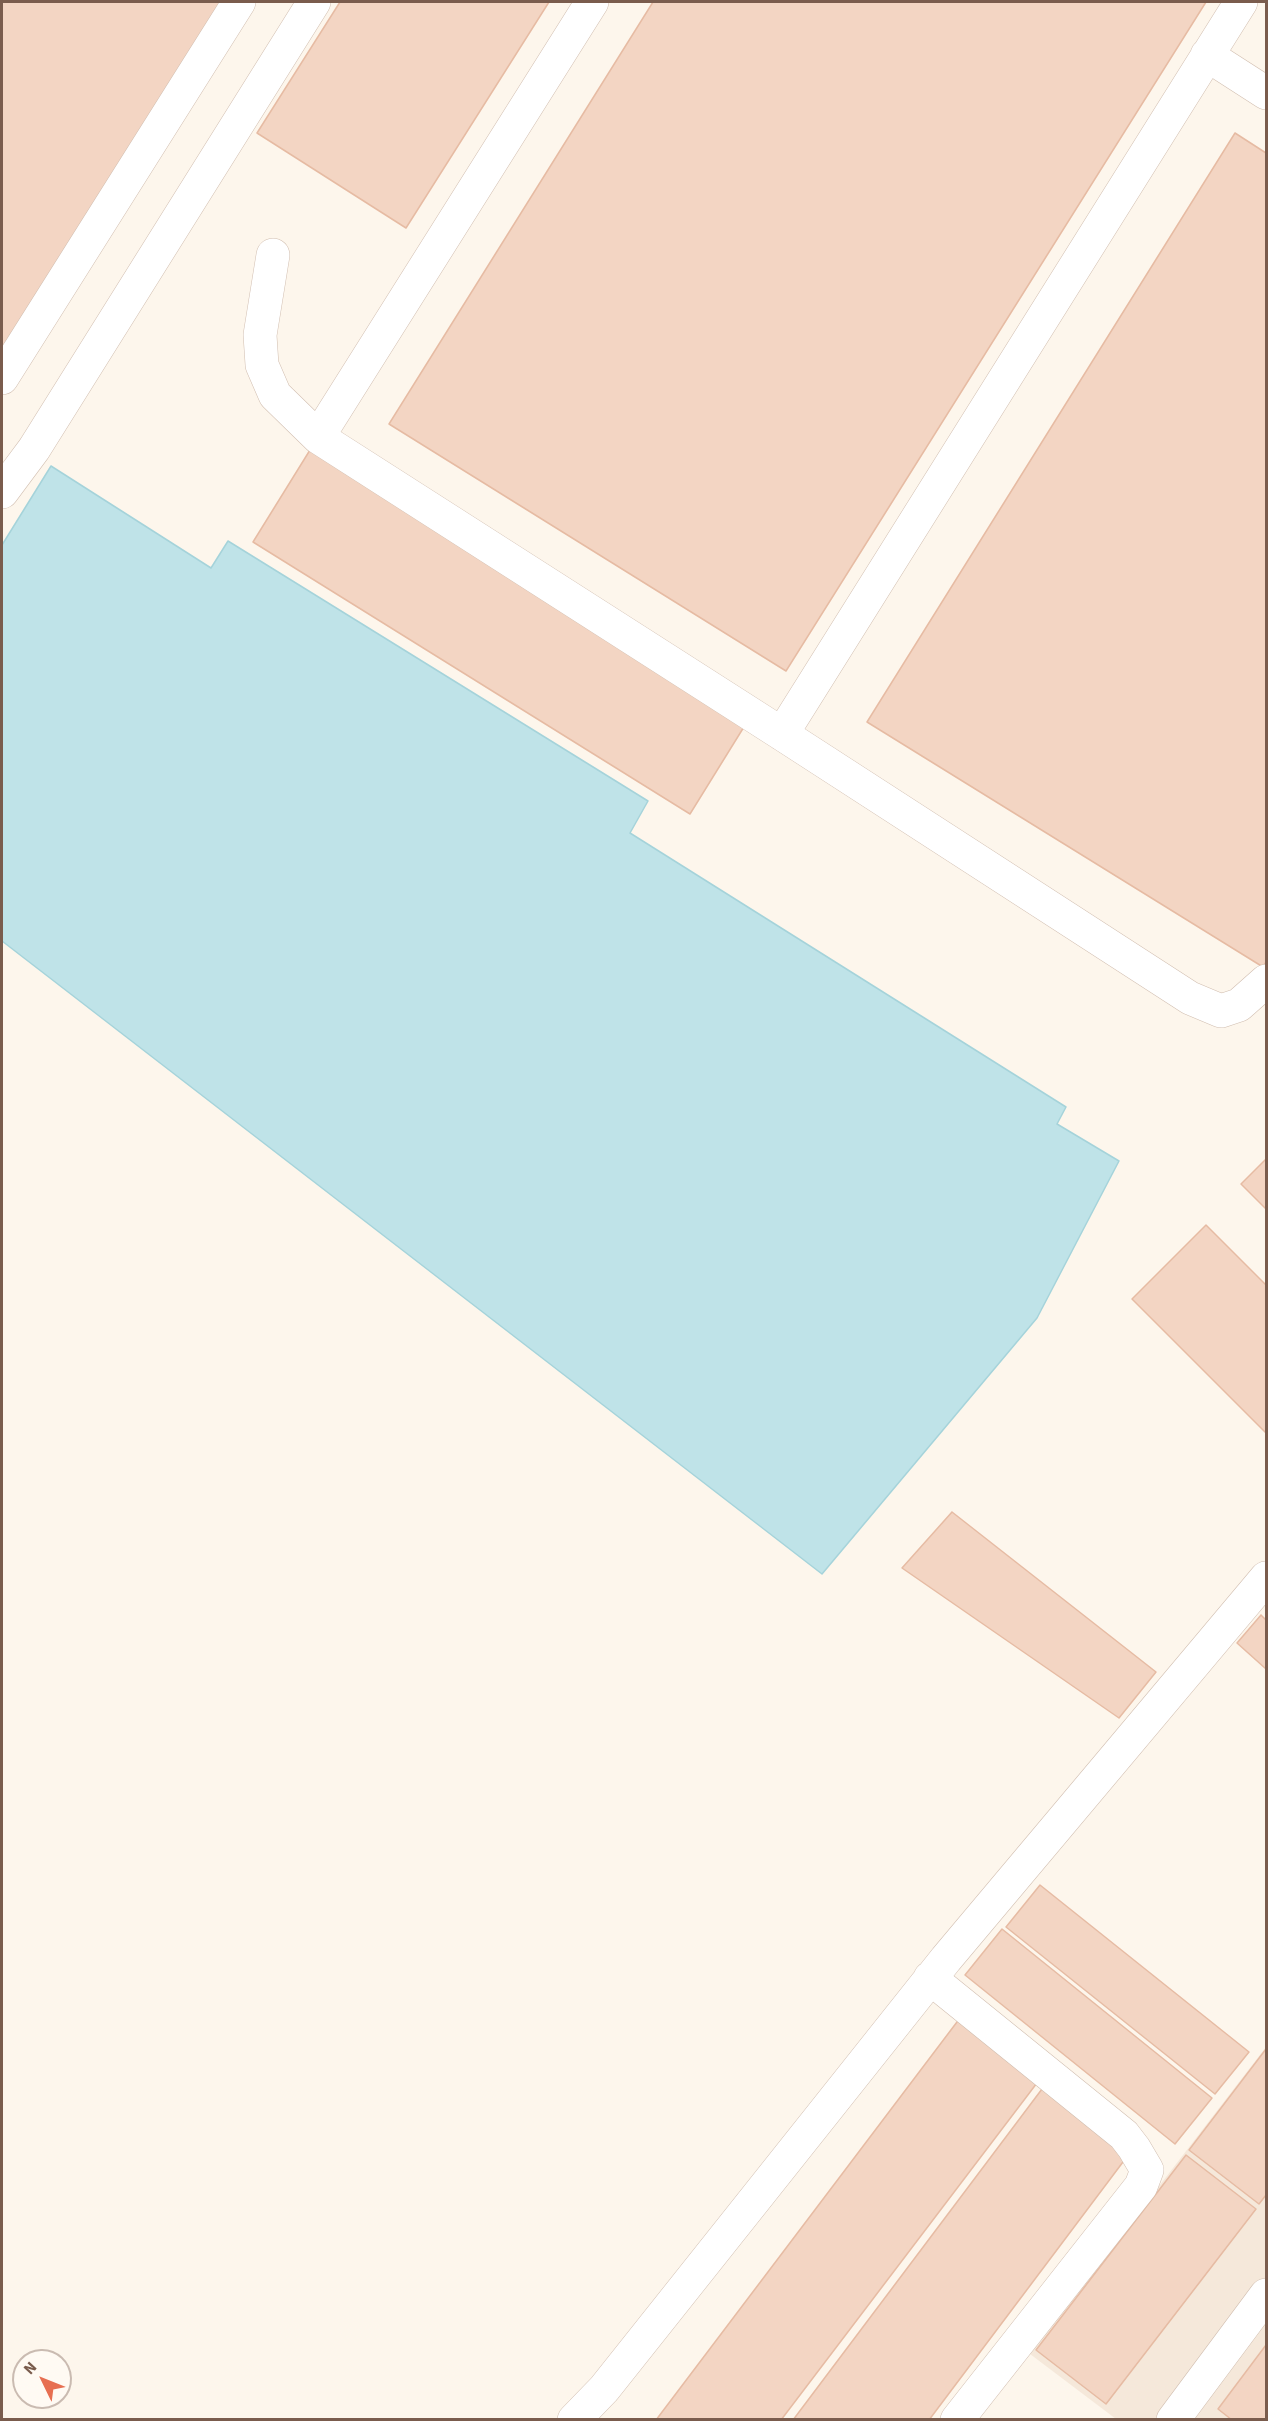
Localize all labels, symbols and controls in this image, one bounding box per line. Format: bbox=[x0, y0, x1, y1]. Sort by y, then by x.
north arrow bbox=[12, 2349, 72, 2409]
text: N bbox=[19, 2357, 42, 2379]

